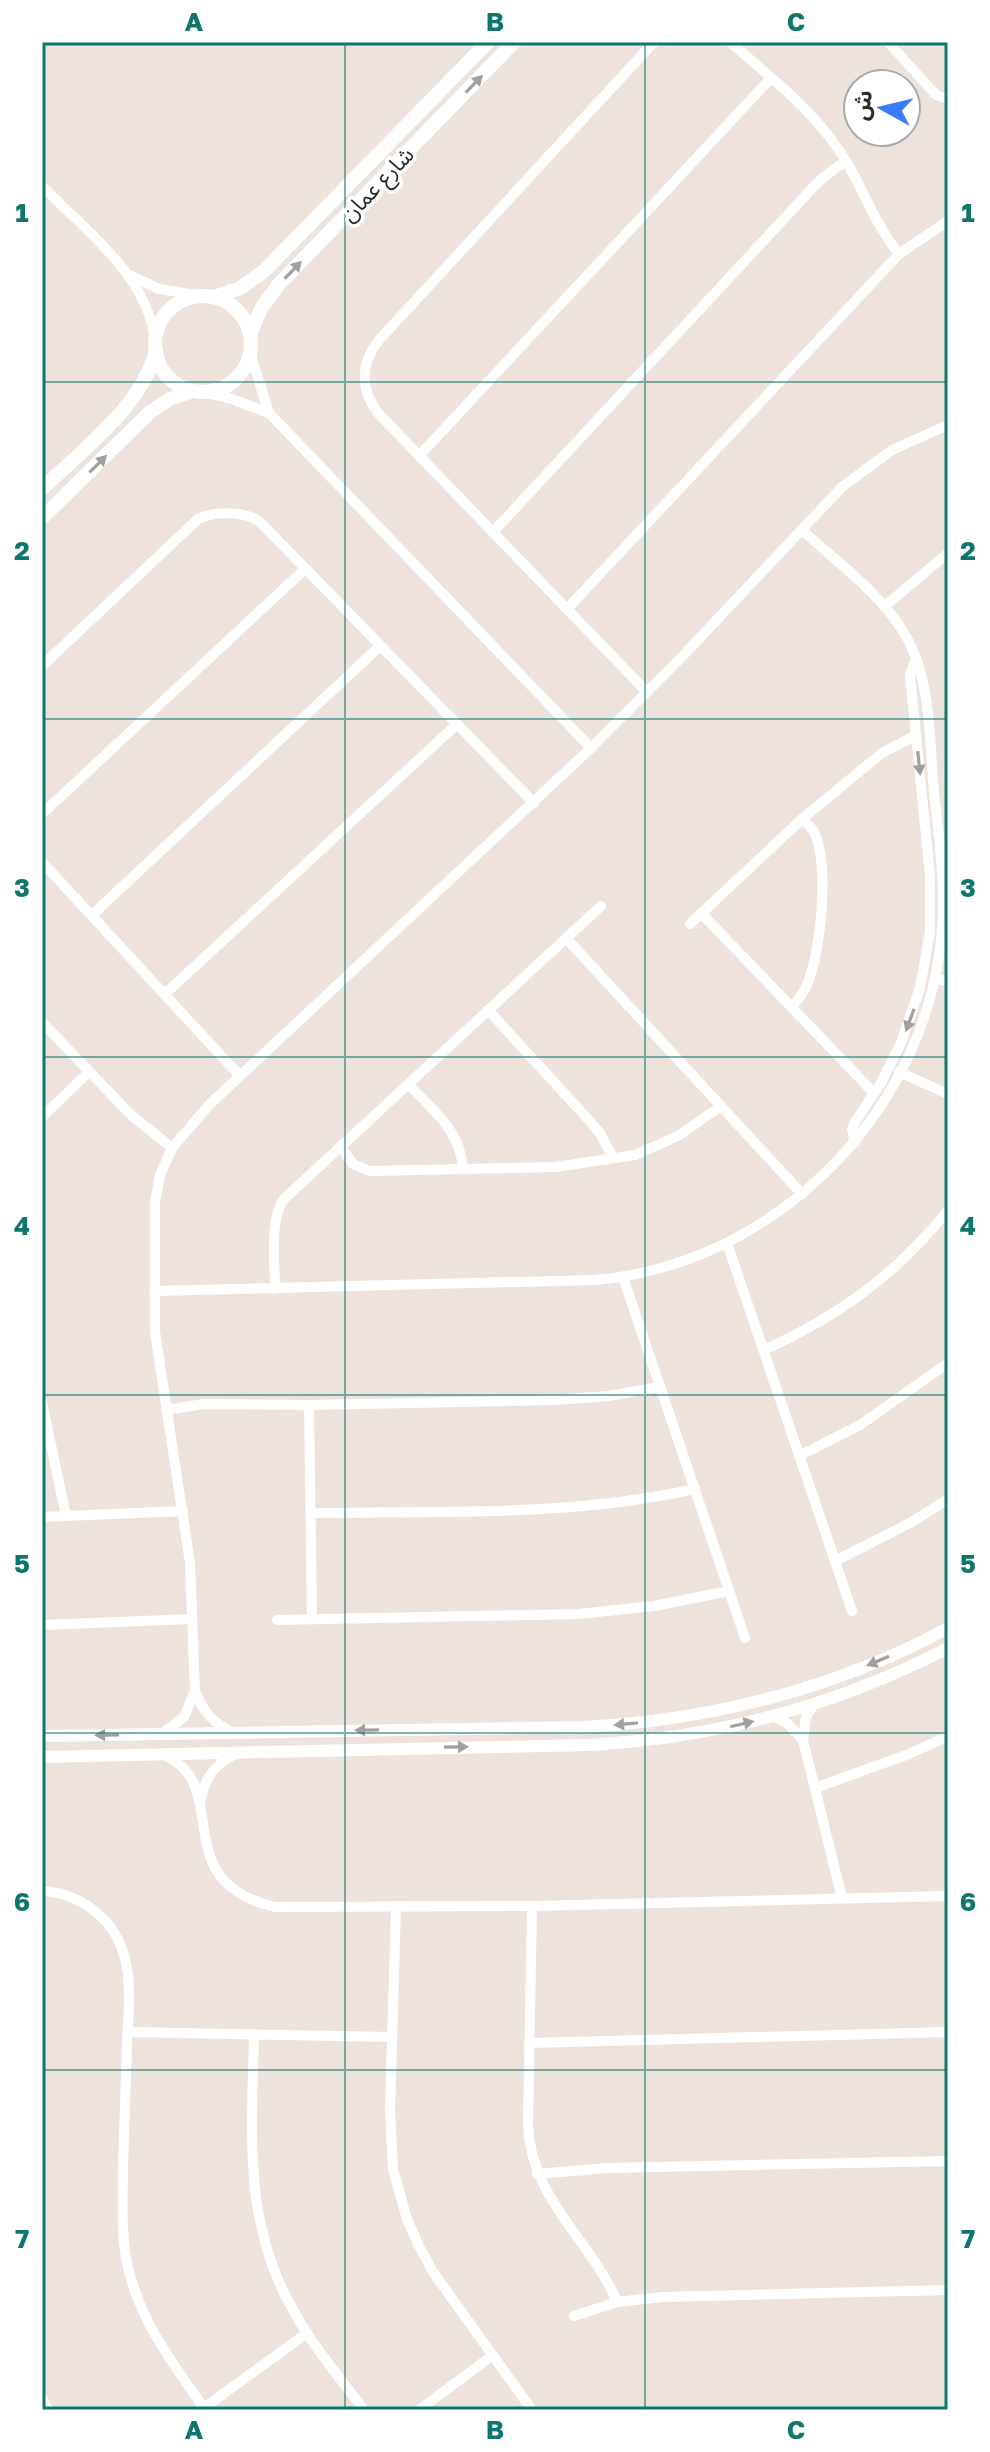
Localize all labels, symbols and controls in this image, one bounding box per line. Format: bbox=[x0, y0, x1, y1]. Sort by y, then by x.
text: A bbox=[185, 6, 204, 37]
text: B bbox=[486, 6, 504, 37]
text: C bbox=[787, 6, 805, 37]
north arrow bbox=[842, 68, 922, 148]
one-way arrow bbox=[465, 75, 483, 94]
text: ش bbox=[846, 88, 877, 122]
street label: شارع عمان bbox=[334, 141, 422, 229]
text: 1 bbox=[15, 197, 29, 228]
text: 1 bbox=[961, 197, 975, 228]
one-way arrow bbox=[283, 261, 302, 280]
one-way arrow bbox=[88, 455, 107, 474]
text: 2 bbox=[14, 535, 30, 566]
text: 2 bbox=[960, 535, 976, 566]
one-way arrow bbox=[913, 751, 926, 776]
text: 3 bbox=[14, 872, 30, 903]
text: 3 bbox=[960, 872, 976, 903]
one-way arrow bbox=[903, 1008, 916, 1032]
text: 4 bbox=[14, 1210, 30, 1241]
text: 4 bbox=[960, 1210, 976, 1241]
text: 5 bbox=[14, 1548, 30, 1579]
text: 5 bbox=[960, 1548, 976, 1579]
one-way arrow bbox=[866, 1655, 890, 1668]
one-way arrow bbox=[730, 1717, 755, 1730]
one-way arrow bbox=[614, 1718, 639, 1731]
one-way arrow bbox=[354, 1723, 379, 1736]
one-way arrow bbox=[94, 1729, 119, 1741]
one-way arrow bbox=[444, 1741, 469, 1753]
text: 6 bbox=[14, 1886, 30, 1917]
text: 6 bbox=[960, 1886, 976, 1917]
text: 7 bbox=[15, 2223, 29, 2254]
text: 7 bbox=[961, 2223, 975, 2254]
text: A bbox=[185, 2414, 204, 2445]
text: B bbox=[486, 2414, 504, 2445]
text: C bbox=[787, 2414, 805, 2445]

